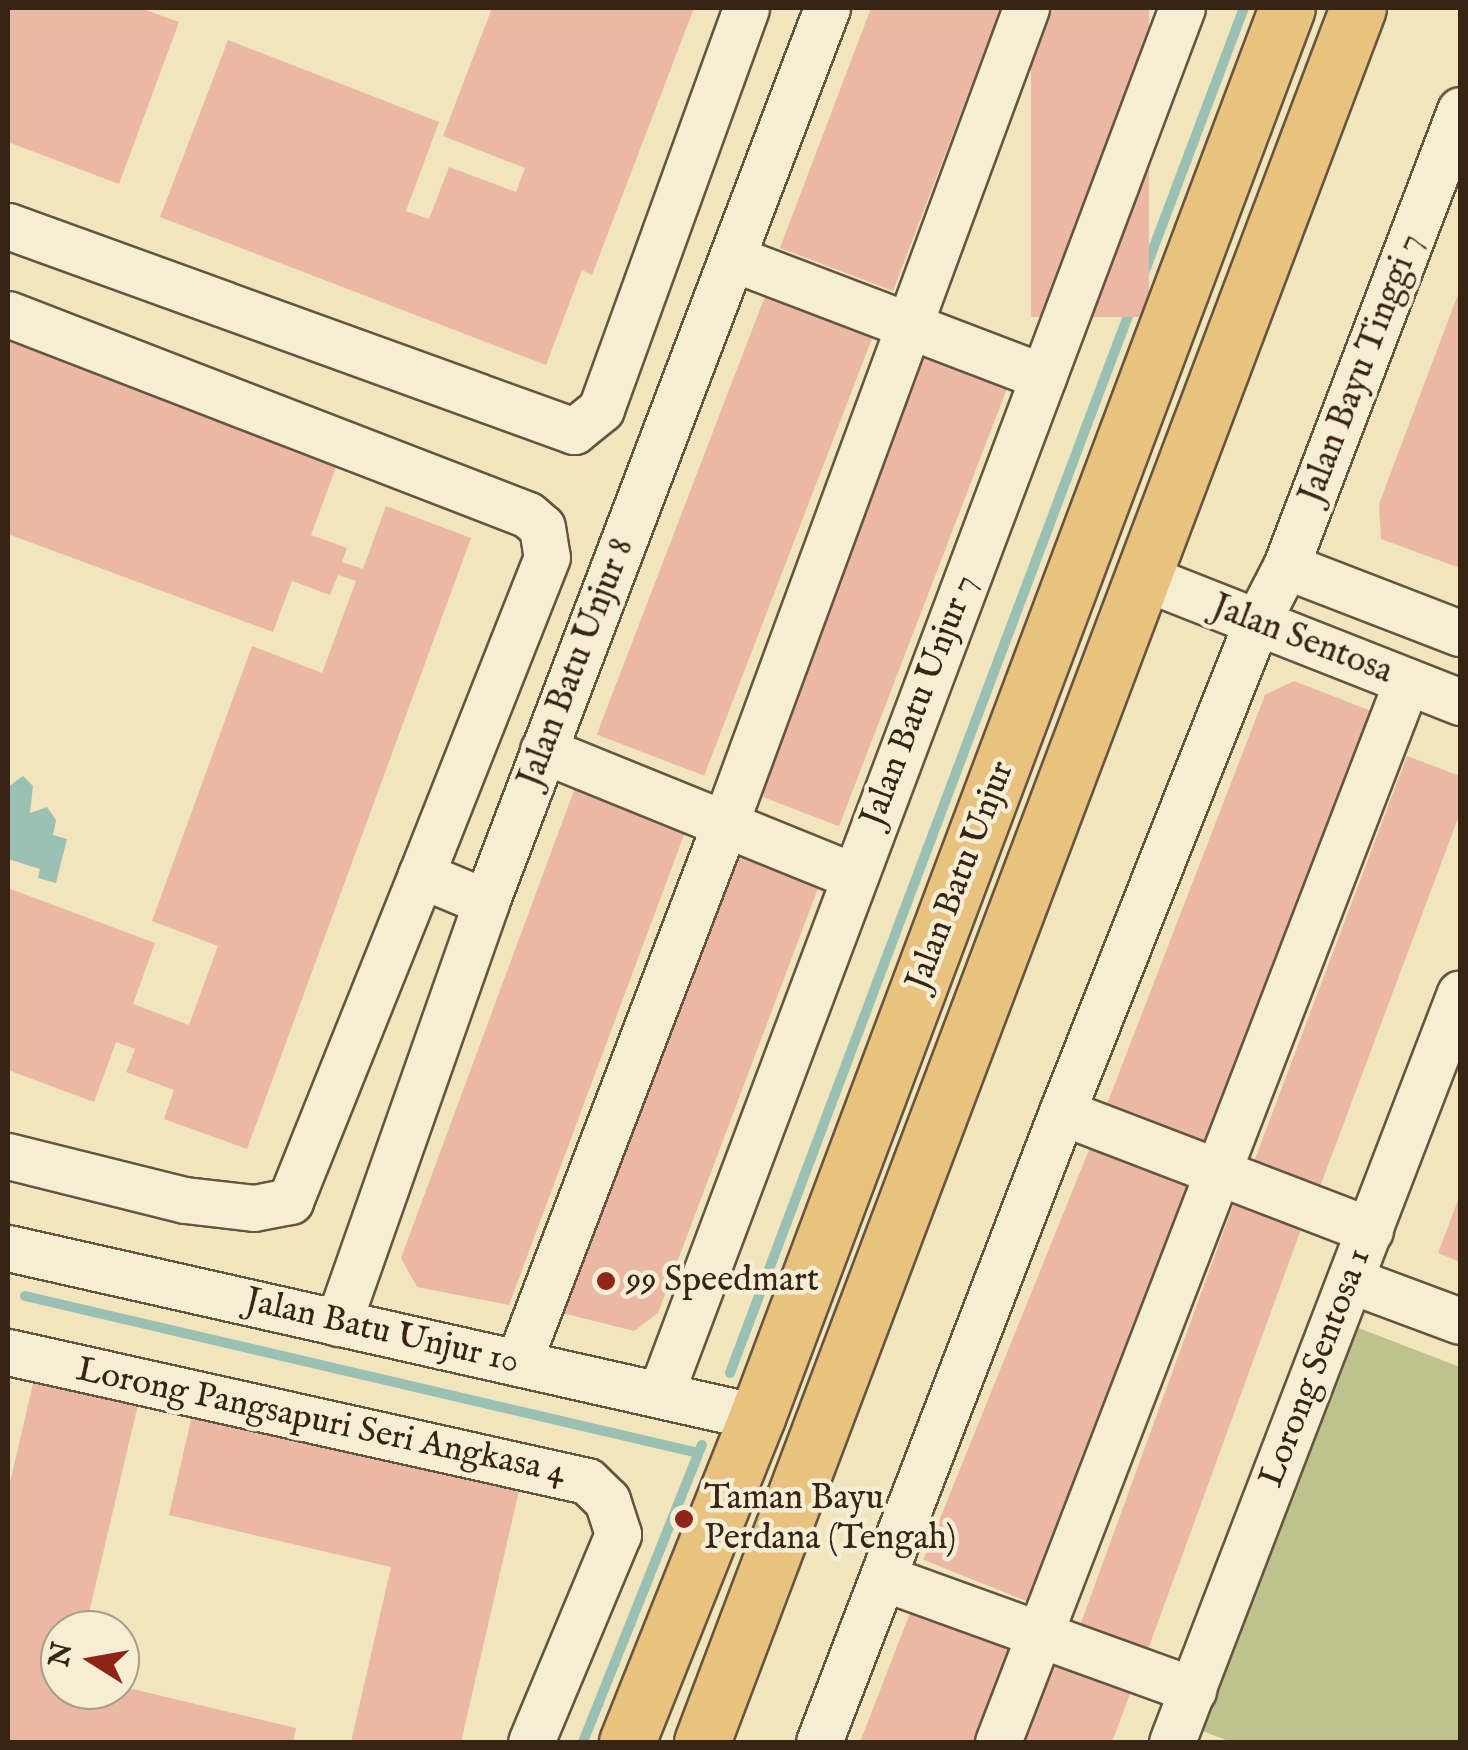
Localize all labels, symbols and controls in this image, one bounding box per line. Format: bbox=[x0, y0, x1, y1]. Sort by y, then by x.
street label: Jalan Bayu Tinggi 7 bbox=[1291, 228, 1433, 510]
street label: Jalan Batu Unjur 8 bbox=[510, 532, 644, 794]
street label: Jalan Batu Unjur 7 bbox=[853, 569, 987, 833]
street label: Jalan Sentosa bbox=[1206, 586, 1398, 694]
street label: Jalan Batu Unjur bbox=[898, 755, 1024, 997]
street label: Lorong Sentosa 1 bbox=[1251, 1243, 1381, 1493]
place label: 99 Speedmart bbox=[626, 1260, 819, 1302]
marker: 99 Speedmart bbox=[595, 1270, 617, 1292]
street label: Jalan Batu Unjur 10 bbox=[241, 1280, 523, 1384]
street label: Lorong Pangsapuri Seri Angkasa 4 bbox=[73, 1350, 569, 1494]
place label: Taman Bayu Perdana (Tengah) bbox=[704, 1478, 956, 1560]
marker: Taman Bayu Perdana (Tengah) bbox=[673, 1508, 695, 1530]
north arrow bbox=[40, 1610, 140, 1710]
text: N bbox=[43, 1639, 82, 1670]

